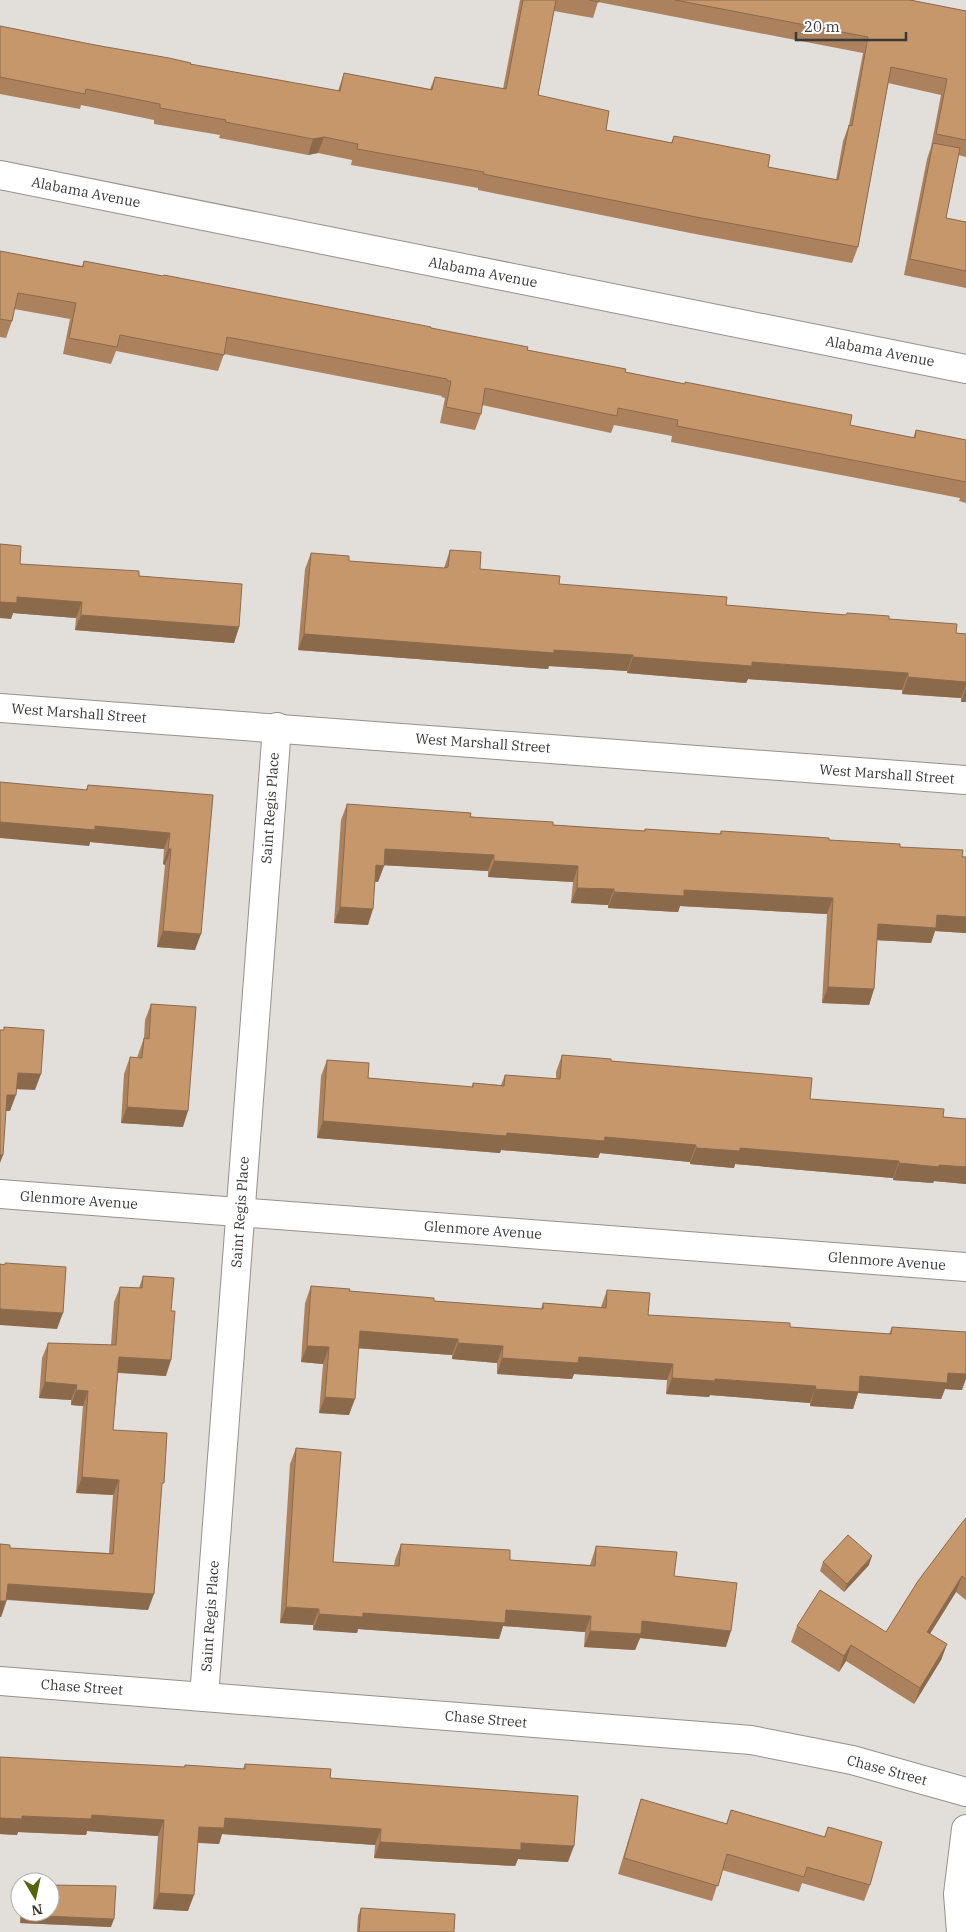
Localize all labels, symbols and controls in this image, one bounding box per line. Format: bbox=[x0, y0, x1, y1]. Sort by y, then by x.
scale bar bbox=[796, 10, 906, 42]
text: 20 m bbox=[804, 17, 840, 36]
street label: Alabama Avenue bbox=[30, 173, 142, 211]
street label: Alabama Avenue bbox=[427, 253, 539, 291]
street label: Alabama Avenue bbox=[824, 332, 936, 370]
street label: West Marshall Street bbox=[11, 699, 147, 727]
street label: West Marshall Street bbox=[415, 729, 551, 757]
street label: Saint Regis Place bbox=[257, 752, 283, 864]
street label: West Marshall Street bbox=[819, 760, 955, 788]
street label: Saint Regis Place bbox=[227, 1156, 253, 1268]
street label: Glenmore Avenue bbox=[19, 1187, 139, 1213]
street label: Glenmore Avenue bbox=[423, 1217, 543, 1243]
street label: Glenmore Avenue bbox=[827, 1248, 947, 1274]
street label: Saint Regis Place bbox=[197, 1560, 223, 1672]
street label: Chase Street bbox=[40, 1675, 124, 1699]
street label: Chase Street bbox=[444, 1706, 528, 1732]
street label: Chase Street bbox=[845, 1751, 929, 1789]
north arrow bbox=[10, 1872, 60, 1922]
text: N bbox=[30, 1900, 44, 1920]

